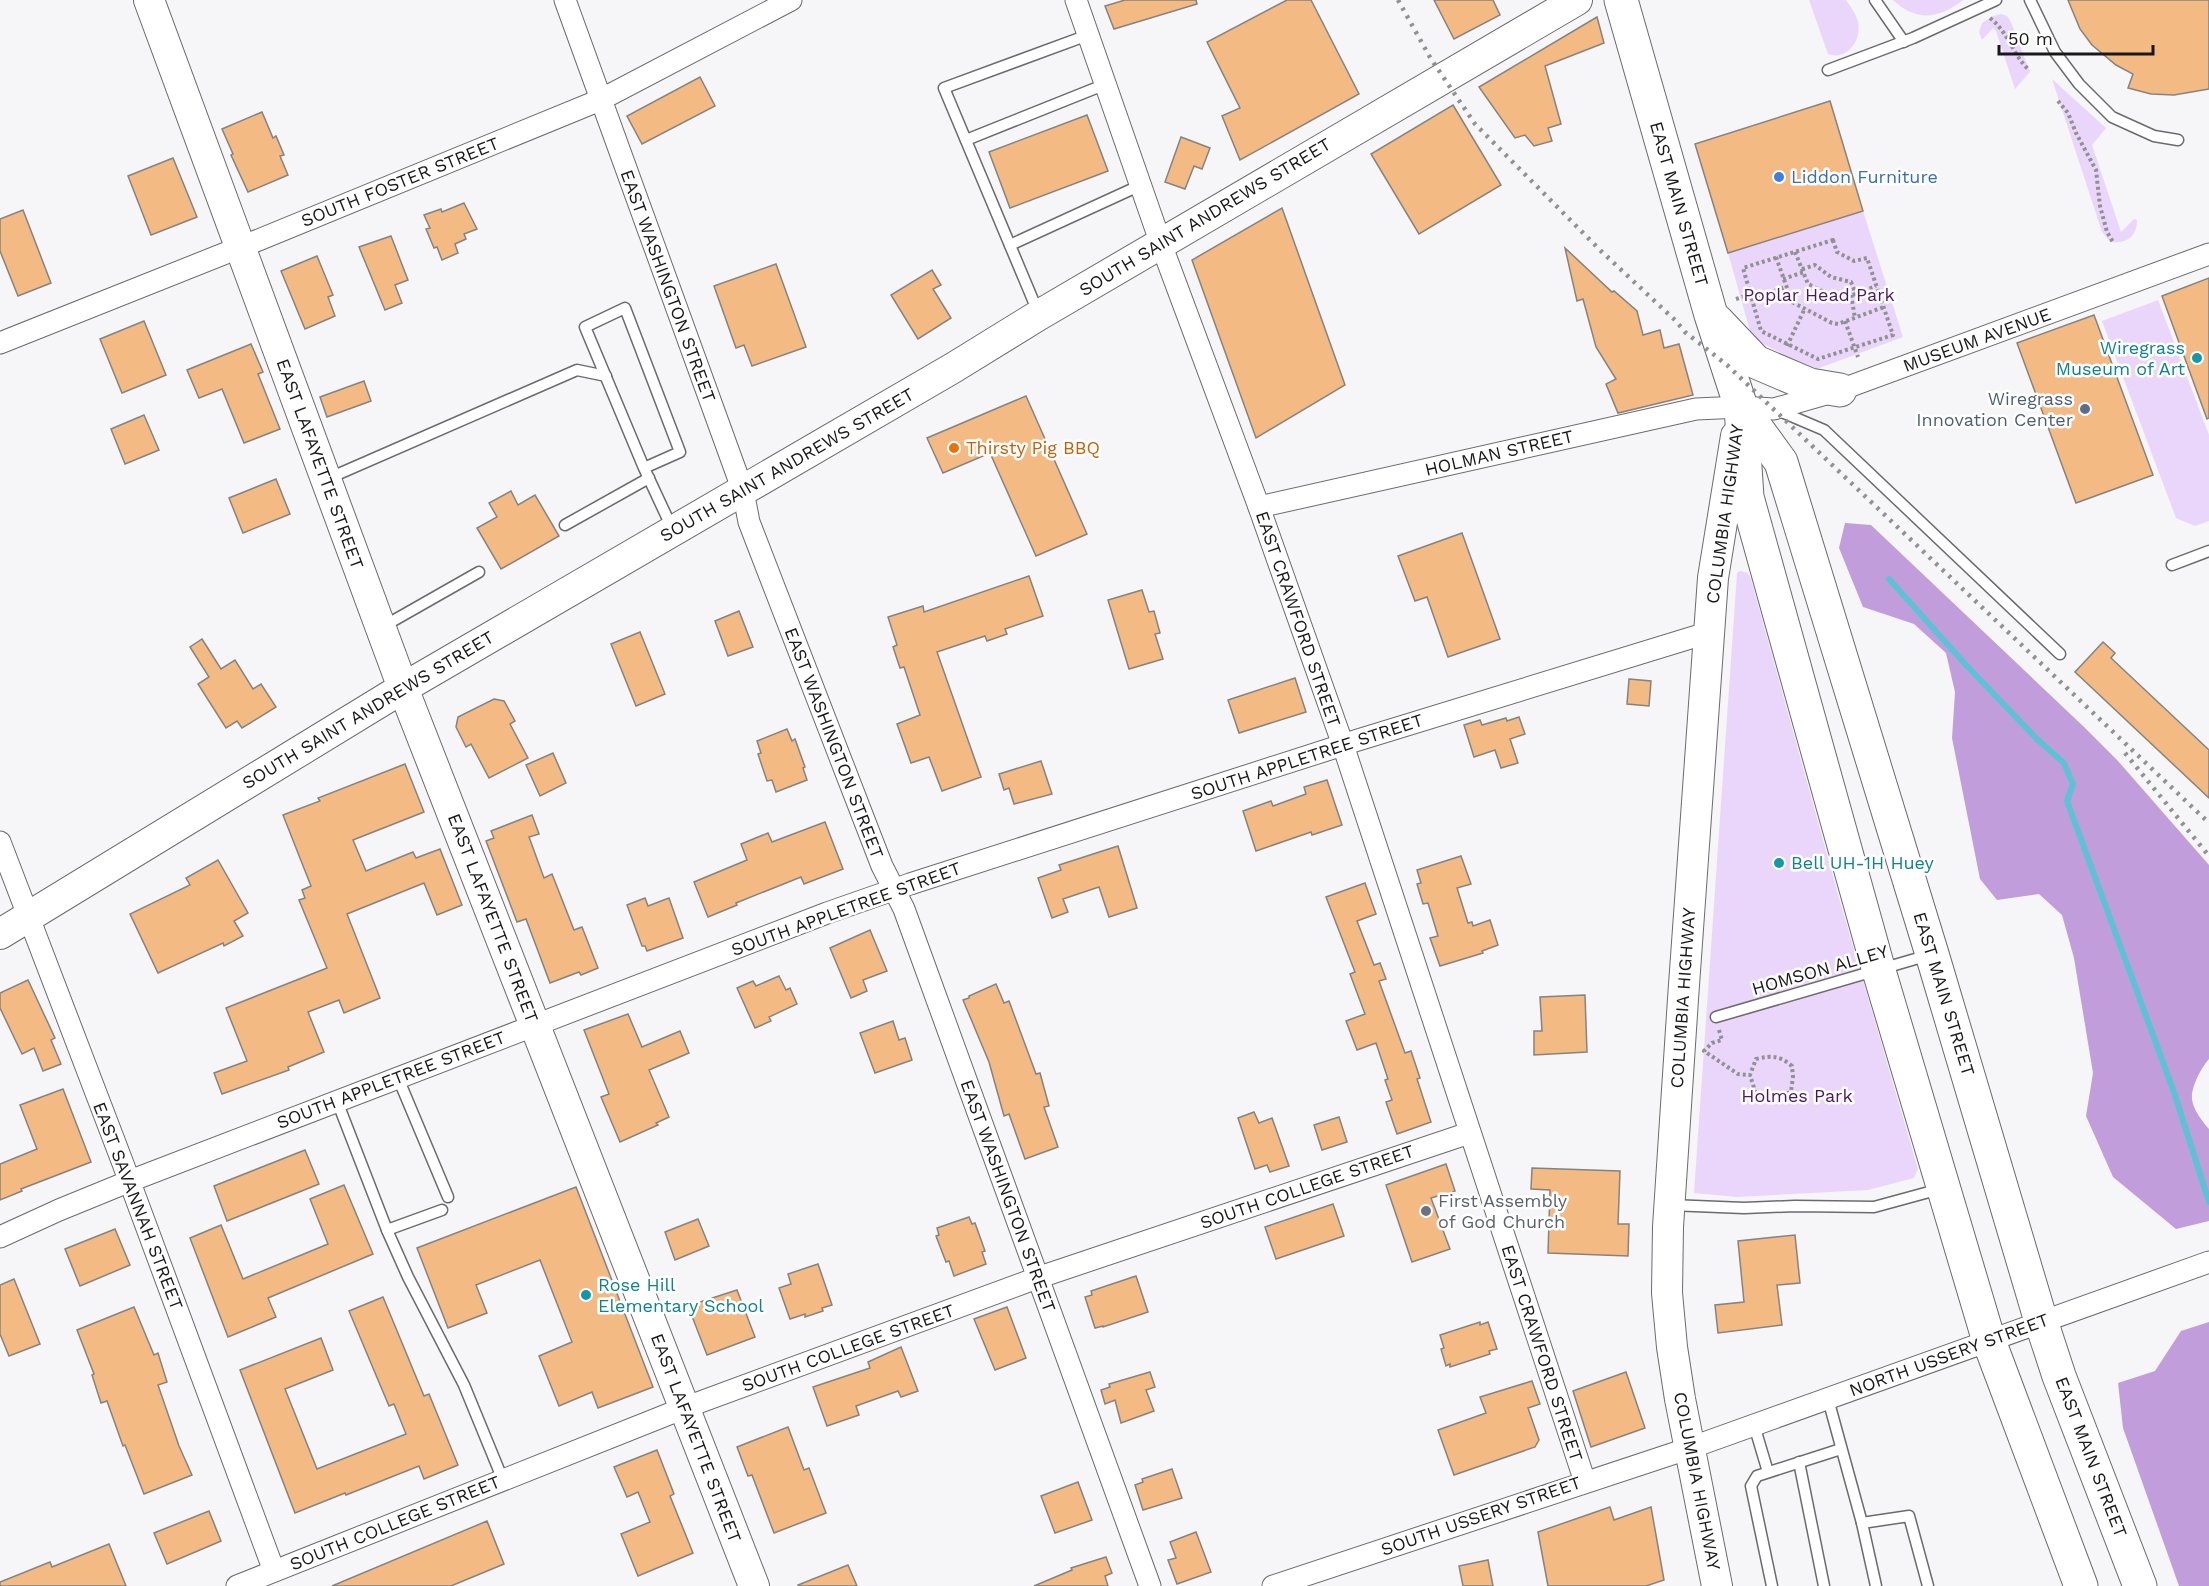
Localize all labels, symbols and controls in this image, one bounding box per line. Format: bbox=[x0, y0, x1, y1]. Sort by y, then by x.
scale bar bbox=[1999, 18, 2154, 56]
text: 50 m bbox=[2008, 28, 2053, 49]
street label: EAST MAIN STREET bbox=[1646, 119, 1713, 289]
street label: SOUTH FOSTER STREET bbox=[298, 132, 502, 231]
street label: SOUTH SAINT ANDREWS STREET bbox=[1075, 133, 1334, 300]
place label: Liddon Furniture bbox=[1791, 166, 1938, 187]
street label: EAST WASHINGTON STREET bbox=[617, 167, 720, 405]
marker: Liddon Furniture bbox=[1772, 170, 1786, 184]
park label: Poplar Head Park bbox=[1743, 284, 1895, 305]
street label: MUSEUM AVENUE bbox=[1900, 303, 2054, 376]
place label: Wiregrass Museum of Art bbox=[2056, 337, 2185, 379]
marker: Wiregrass Museum of Art bbox=[2190, 351, 2204, 365]
street label: EAST LAFAYETTE STREET bbox=[273, 356, 368, 572]
street label: SOUTH SAINT ANDREWS STREET bbox=[656, 383, 918, 546]
place label: Wiregrass Innovation Center bbox=[1916, 388, 2073, 430]
marker: Wiregrass Innovation Center bbox=[2078, 402, 2092, 416]
street label: COLUMBIA HIGHWAY bbox=[1702, 422, 1748, 605]
street label: HOLMAN STREET bbox=[1423, 425, 1575, 480]
place label: Thirsty Pig BBQ bbox=[966, 437, 1100, 458]
marker: Thirsty Pig BBQ bbox=[947, 441, 961, 455]
street label: EAST CRAWFORD STREET bbox=[1252, 508, 1345, 729]
street label: EAST WASHINGTON STREET bbox=[781, 624, 888, 861]
street label: SOUTH SAINT ANDREWS STREET bbox=[238, 626, 497, 793]
street label: SOUTH APPLETREE STREET bbox=[1188, 709, 1426, 804]
street label: EAST LAFAYETTE STREET bbox=[444, 810, 543, 1025]
place label: Bell UH-1H Huey bbox=[1791, 852, 1935, 873]
marker: Bell UH-1H Huey bbox=[1772, 856, 1786, 870]
street label: SOUTH APPLETREE STREET bbox=[728, 857, 964, 960]
street label: COLUMBIA HIGHWAY bbox=[1666, 906, 1699, 1089]
street label: EAST MAIN STREET bbox=[1910, 909, 1979, 1078]
street label: HOMSON ALLEY bbox=[1749, 940, 1891, 999]
street label: SOUTH APPLETREE STREET bbox=[274, 1026, 508, 1133]
street label: EAST WASHINGTON STREET bbox=[957, 1077, 1060, 1315]
park label: Holmes Park bbox=[1741, 1085, 1853, 1106]
street label: EAST SAVANNAH STREET bbox=[89, 1099, 188, 1313]
street label: SOUTH COLLEGE STREET bbox=[1197, 1140, 1417, 1233]
place label: First Assembly of God Church bbox=[1438, 1190, 1568, 1232]
marker: First Assembly of God Church bbox=[1419, 1204, 1433, 1218]
street label: EAST CRAWFORD STREET bbox=[1497, 1242, 1587, 1464]
place label: Rose Hill Elementary School bbox=[598, 1274, 764, 1316]
marker: Rose Hill Elementary School bbox=[579, 1288, 593, 1302]
street label: SOUTH COLLEGE STREET bbox=[739, 1299, 957, 1396]
street label: NORTH USSERY STREET bbox=[1846, 1309, 2052, 1400]
street label: EAST LAFAYETTE STREET bbox=[647, 1330, 746, 1545]
street label: EAST MAIN STREET bbox=[2051, 1374, 2132, 1540]
street label: COLUMBIA HIGHWAY bbox=[1670, 1390, 1725, 1573]
street label: SOUTH COLLEGE STREET bbox=[287, 1471, 503, 1574]
street label: SOUTH USSERY STREET bbox=[1378, 1471, 1584, 1560]

